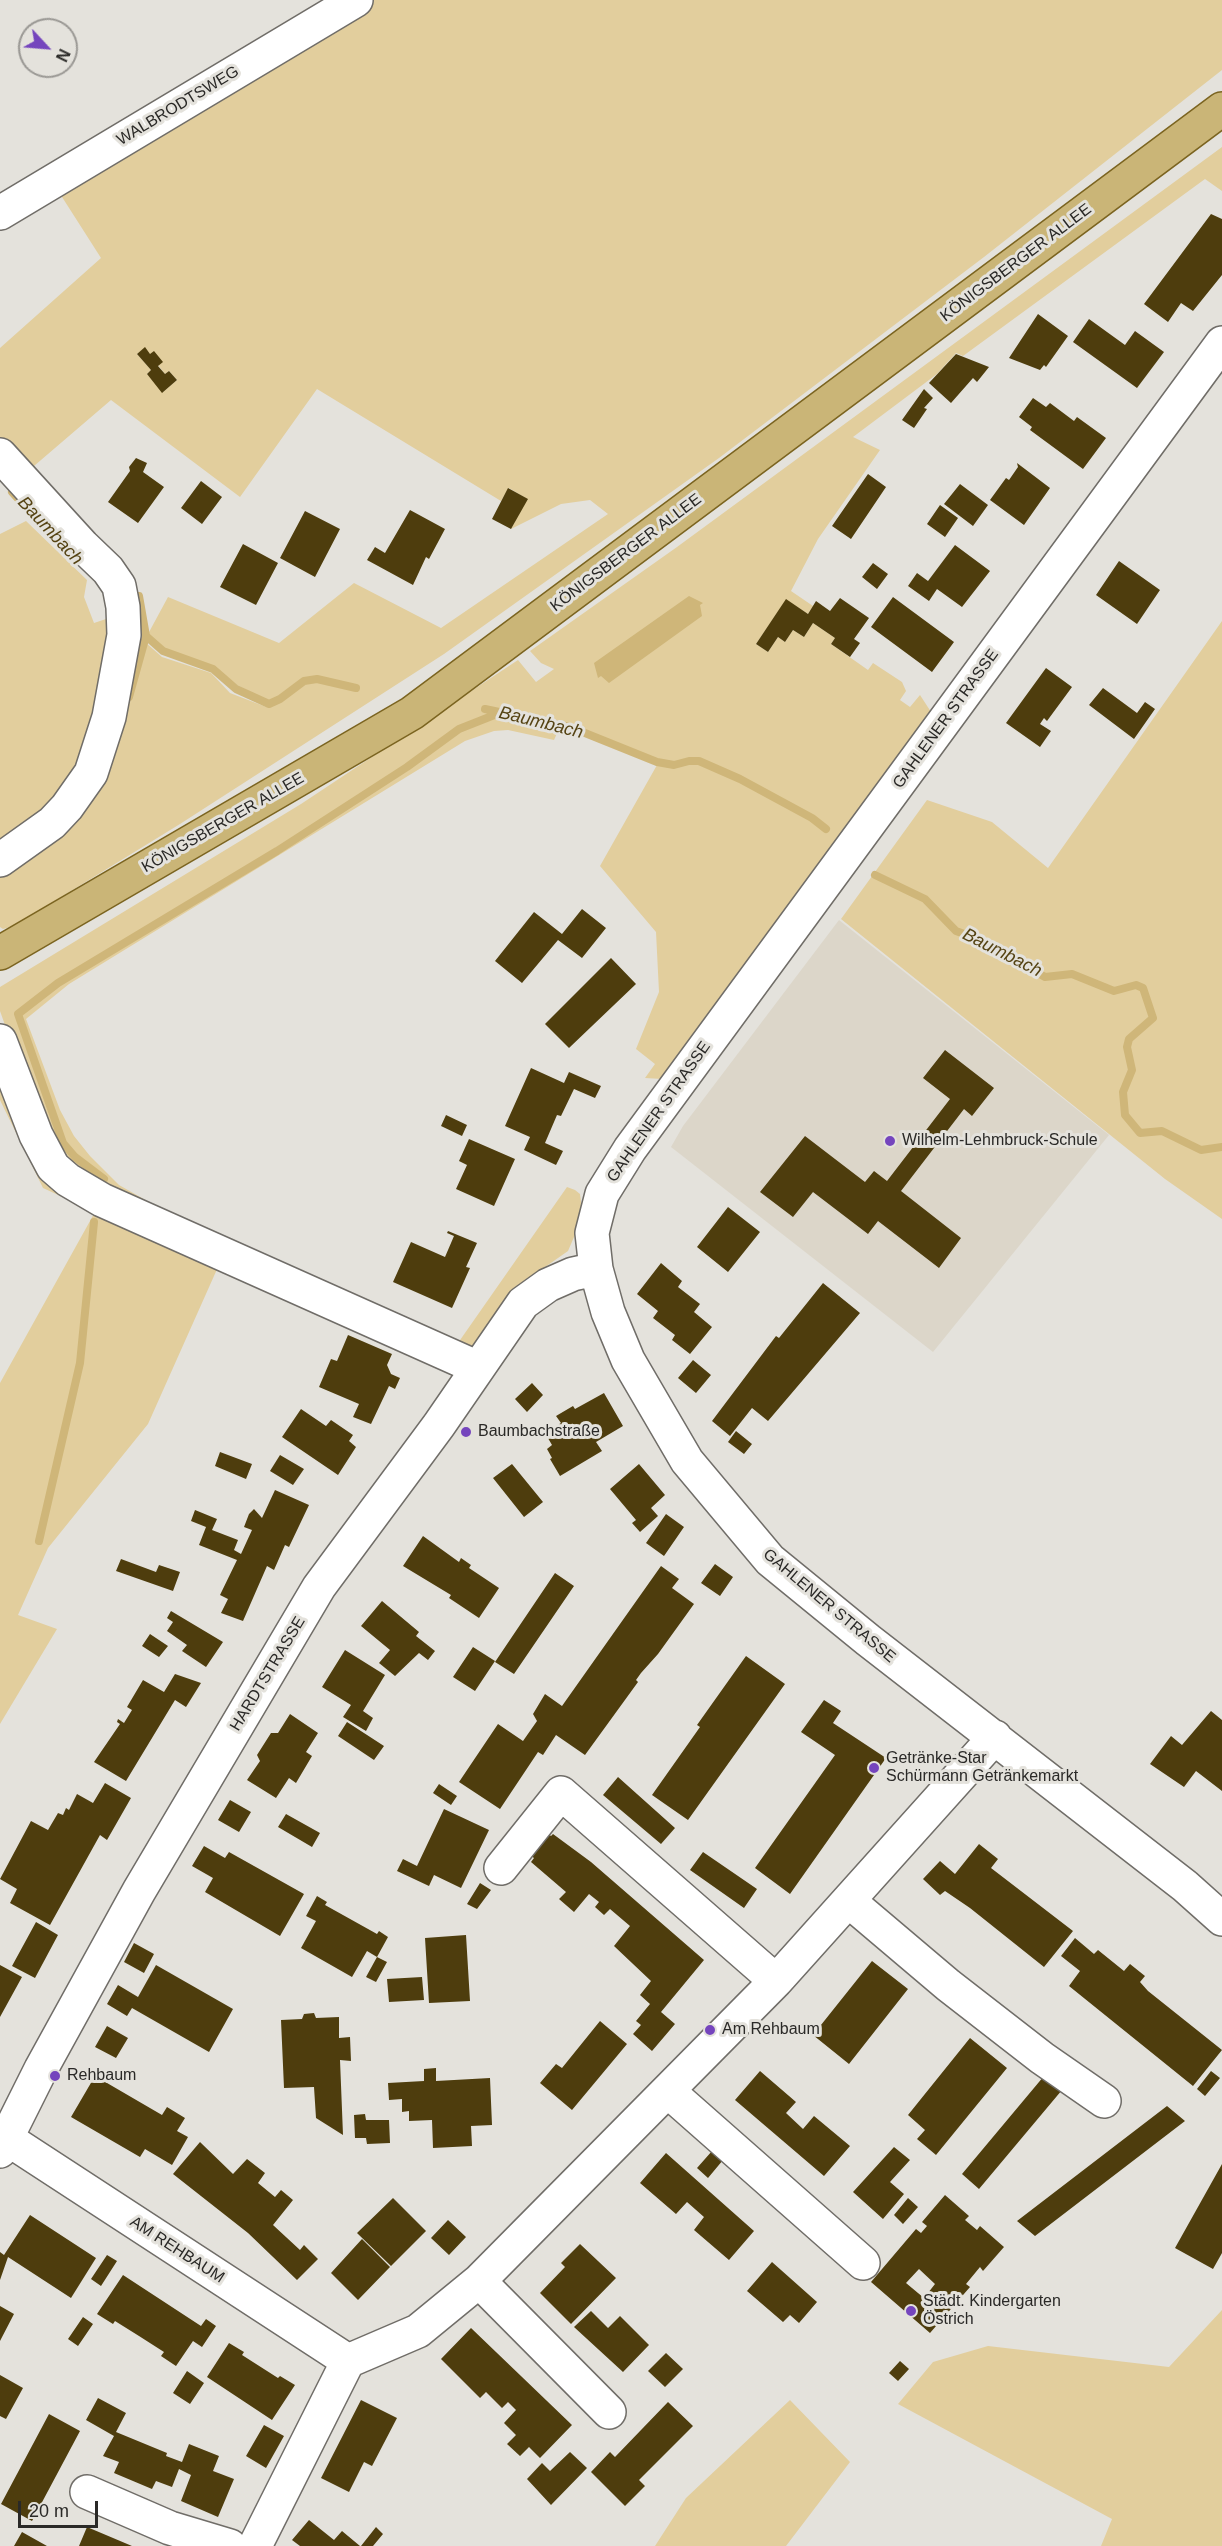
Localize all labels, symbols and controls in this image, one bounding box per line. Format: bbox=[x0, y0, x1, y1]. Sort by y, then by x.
north arrow bbox=[18, 18, 78, 78]
text: N bbox=[53, 46, 73, 64]
street label: WALBRODTSWEG bbox=[113, 62, 243, 150]
street label: KÖNIGSBERGER ALLEE bbox=[937, 200, 1095, 326]
street label: KÖNIGSBERGER ALLEE bbox=[547, 490, 705, 616]
water label: Baumbach bbox=[13, 492, 87, 570]
street label: GAHLENER STRASSE bbox=[889, 646, 1003, 792]
water label: Baumbach bbox=[497, 702, 585, 744]
street label: KÖNIGSBERGER ALLEE bbox=[138, 769, 308, 877]
water label: Baumbach bbox=[959, 924, 1045, 982]
street label: GAHLENER STRASSE bbox=[603, 1038, 715, 1186]
place label: Wilhelm-Lehmbruck-Schule bbox=[902, 1131, 1098, 1151]
marker: Wilhelm-Lehmbruck-Schule bbox=[883, 1134, 897, 1148]
place label: Baumbachstraße bbox=[478, 1422, 600, 1442]
marker: Baumbachstraße bbox=[459, 1425, 473, 1439]
street label: GAHLENER STRASSE bbox=[759, 1545, 899, 1667]
street label: HARDTSTRASSE bbox=[226, 1613, 310, 1735]
place label: Getränke-Star Schürmann Getränkemarkt bbox=[886, 1749, 1078, 1787]
marker: Getränke-Star Schürmann Getränkemarkt bbox=[867, 1761, 881, 1775]
place label: Am Rehbaum bbox=[722, 2020, 820, 2040]
marker: Am Rehbaum bbox=[703, 2023, 717, 2037]
place label: Rehbaum bbox=[67, 2066, 136, 2086]
marker: Rehbaum bbox=[48, 2069, 62, 2083]
street label: AM REHBAUM bbox=[126, 2212, 228, 2288]
place label: Städt. Kindergarten Östrich bbox=[923, 2292, 1061, 2330]
marker: Städt. Kindergarten Östrich bbox=[904, 2304, 918, 2318]
scale bar bbox=[21, 2489, 100, 2527]
text: 20 m bbox=[29, 2501, 69, 2521]

